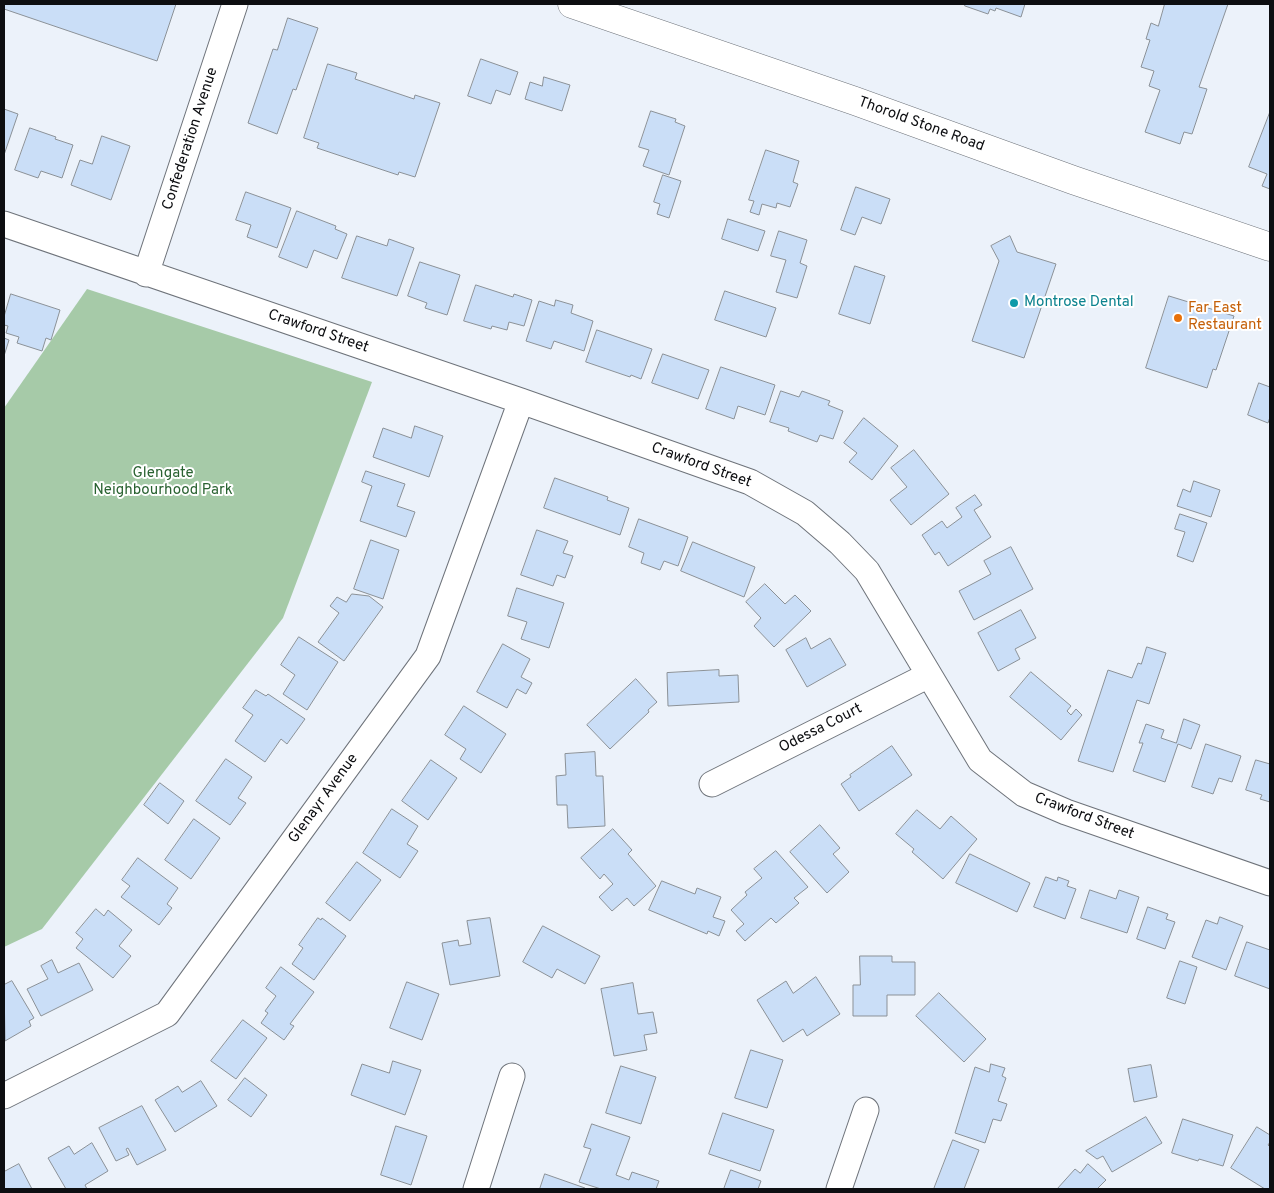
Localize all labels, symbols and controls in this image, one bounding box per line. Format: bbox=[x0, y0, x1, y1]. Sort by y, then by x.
street label: Confederation Avenue bbox=[159, 65, 223, 213]
street label: Thorold Stone Road bbox=[855, 94, 987, 156]
place label: Montrose Dental bbox=[1024, 294, 1134, 312]
marker: Montrose Dental bbox=[1008, 297, 1020, 309]
place label: Far East Restaurant bbox=[1188, 300, 1262, 335]
street label: Crawford Street bbox=[265, 306, 371, 358]
marker: Far East Restaurant bbox=[1172, 312, 1184, 324]
street label: Crawford Street bbox=[648, 440, 754, 492]
park label: Glengate Neighbourhood Park bbox=[93, 465, 233, 500]
street label: Odessa Court bbox=[776, 700, 866, 758]
street label: Glenayr Avenue bbox=[285, 751, 363, 847]
street label: Crawford Street bbox=[1032, 790, 1136, 844]

